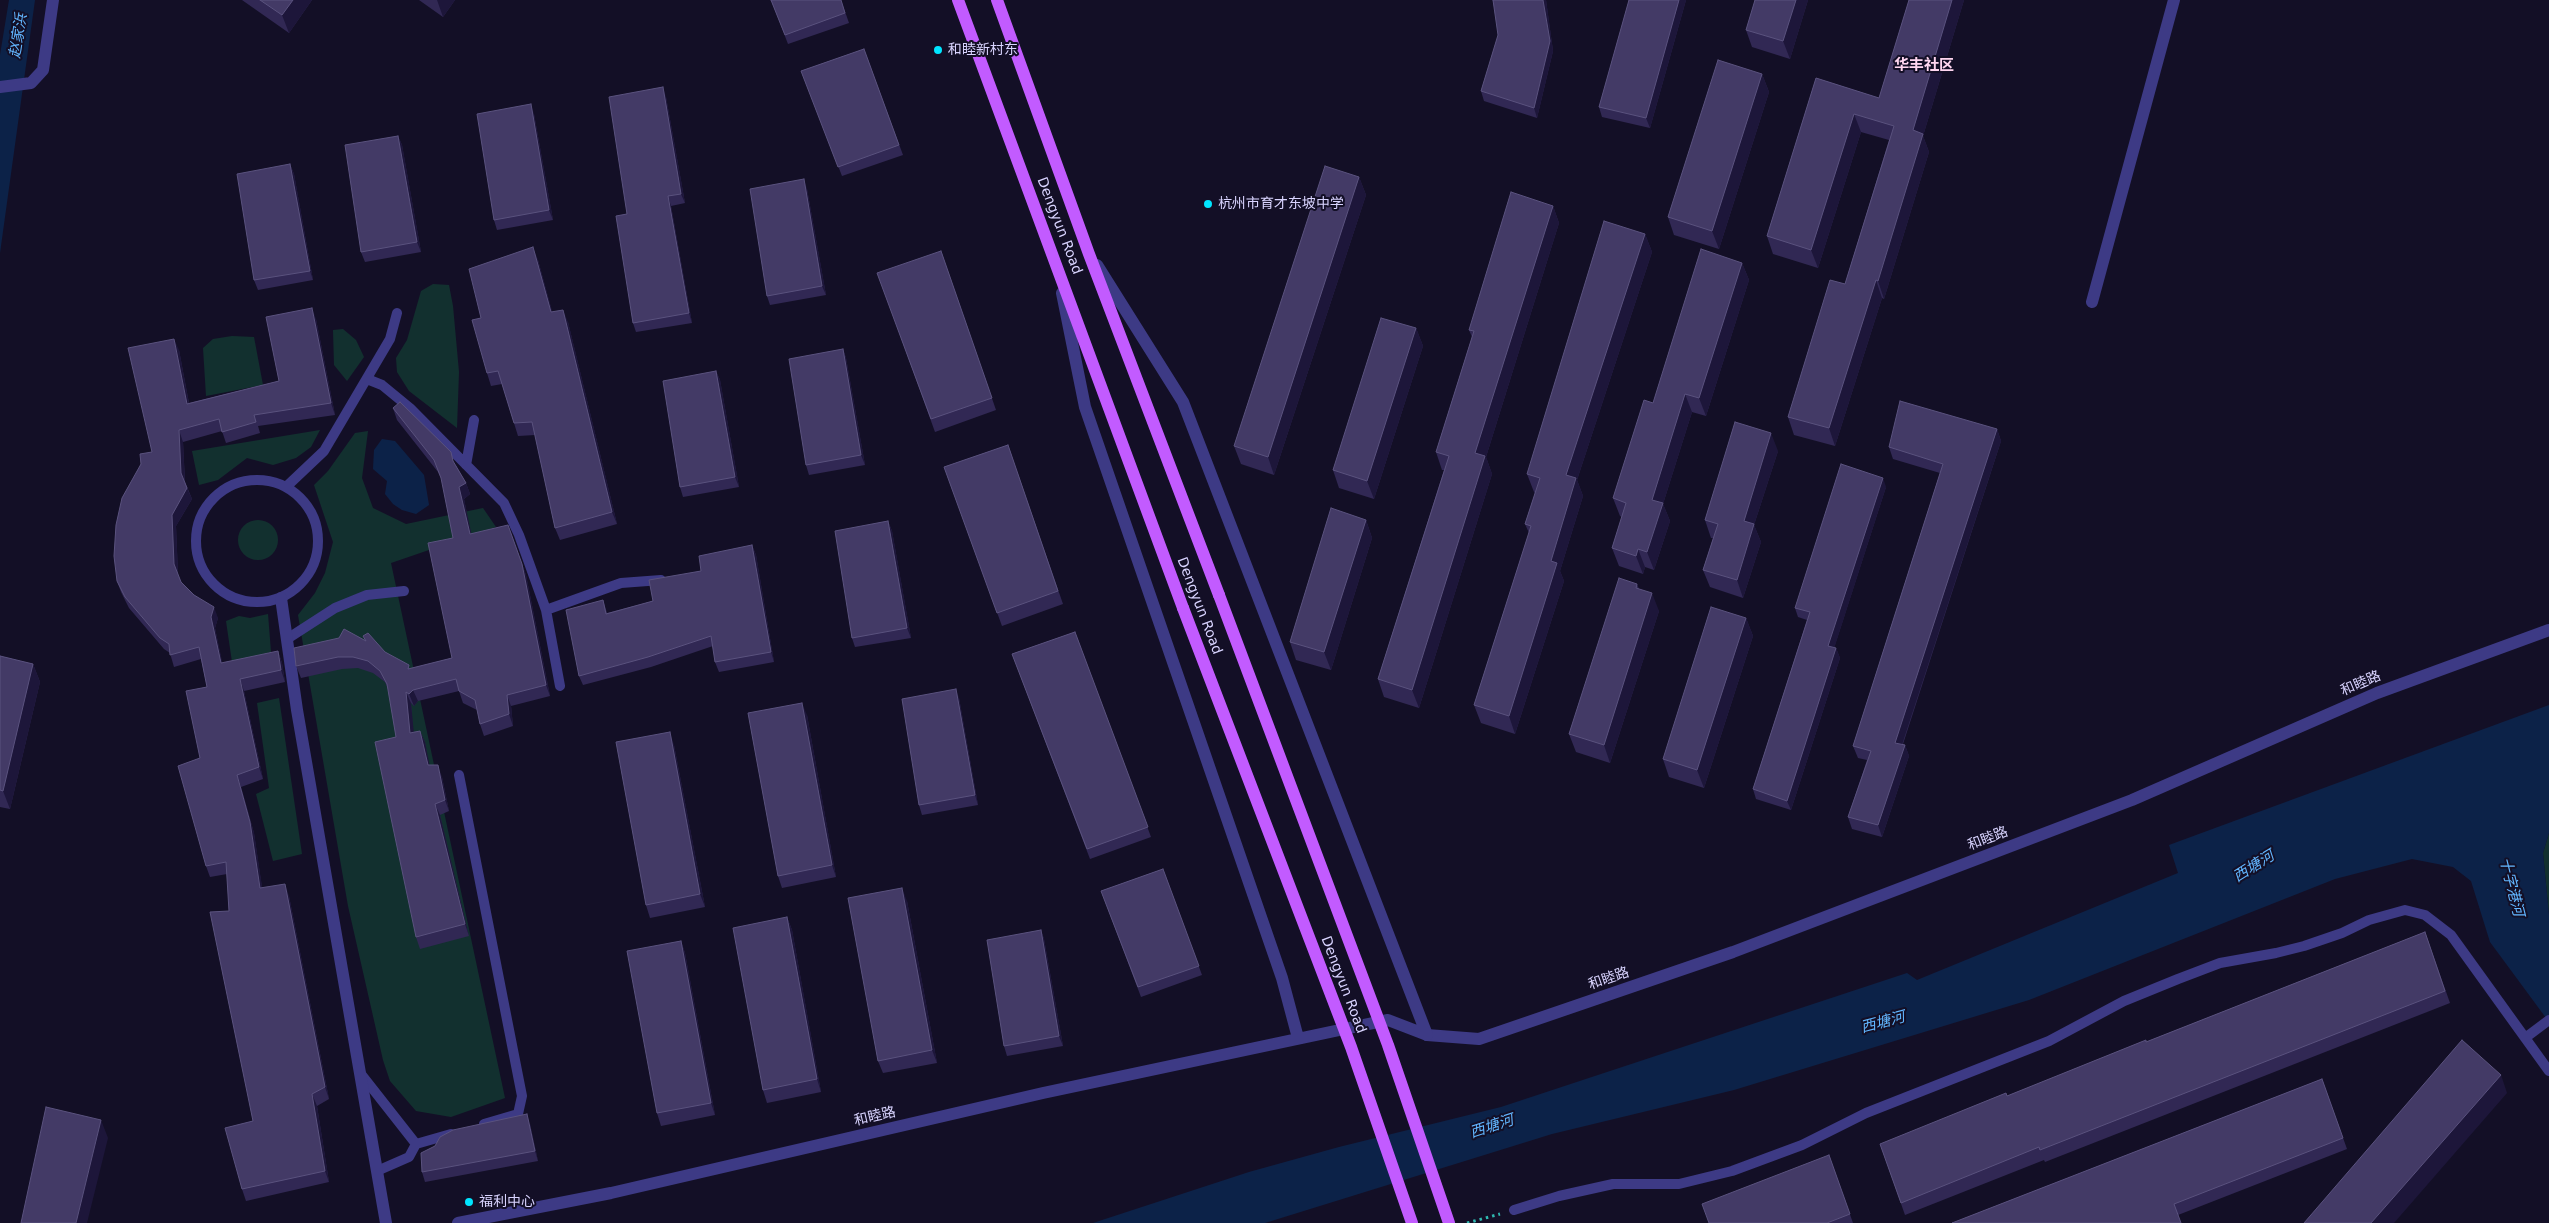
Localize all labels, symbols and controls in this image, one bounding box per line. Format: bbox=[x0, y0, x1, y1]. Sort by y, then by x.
water label: 赵家浜 bbox=[7, 12, 31, 60]
place label: 和睦新村东 bbox=[948, 42, 1018, 58]
marker: 和睦新村东 bbox=[932, 44, 944, 56]
district label: 华丰社区 bbox=[1894, 57, 1954, 75]
street label: Dengyun Road bbox=[1033, 175, 1085, 277]
place label: 杭州市育才东坡中学 bbox=[1218, 196, 1344, 212]
marker: 杭州市育才东坡中学 bbox=[1202, 198, 1214, 210]
street label: Dengyun Road bbox=[1173, 555, 1225, 657]
street label: 和睦路 bbox=[2338, 668, 2384, 700]
street label: 和睦路 bbox=[1965, 824, 2011, 854]
water label: 西塘河 bbox=[2230, 847, 2278, 887]
water label: 十字港河 bbox=[2495, 856, 2527, 918]
street label: Dengyun Road bbox=[1317, 934, 1369, 1036]
street label: 和睦路 bbox=[1586, 964, 1632, 994]
water label: 西塘河 bbox=[1859, 1008, 1907, 1038]
street label: 和睦路 bbox=[853, 1104, 897, 1130]
water label: 西塘河 bbox=[1468, 1111, 1516, 1143]
place label: 福利中心 bbox=[479, 1194, 535, 1210]
marker: 福利中心 bbox=[463, 1196, 475, 1208]

